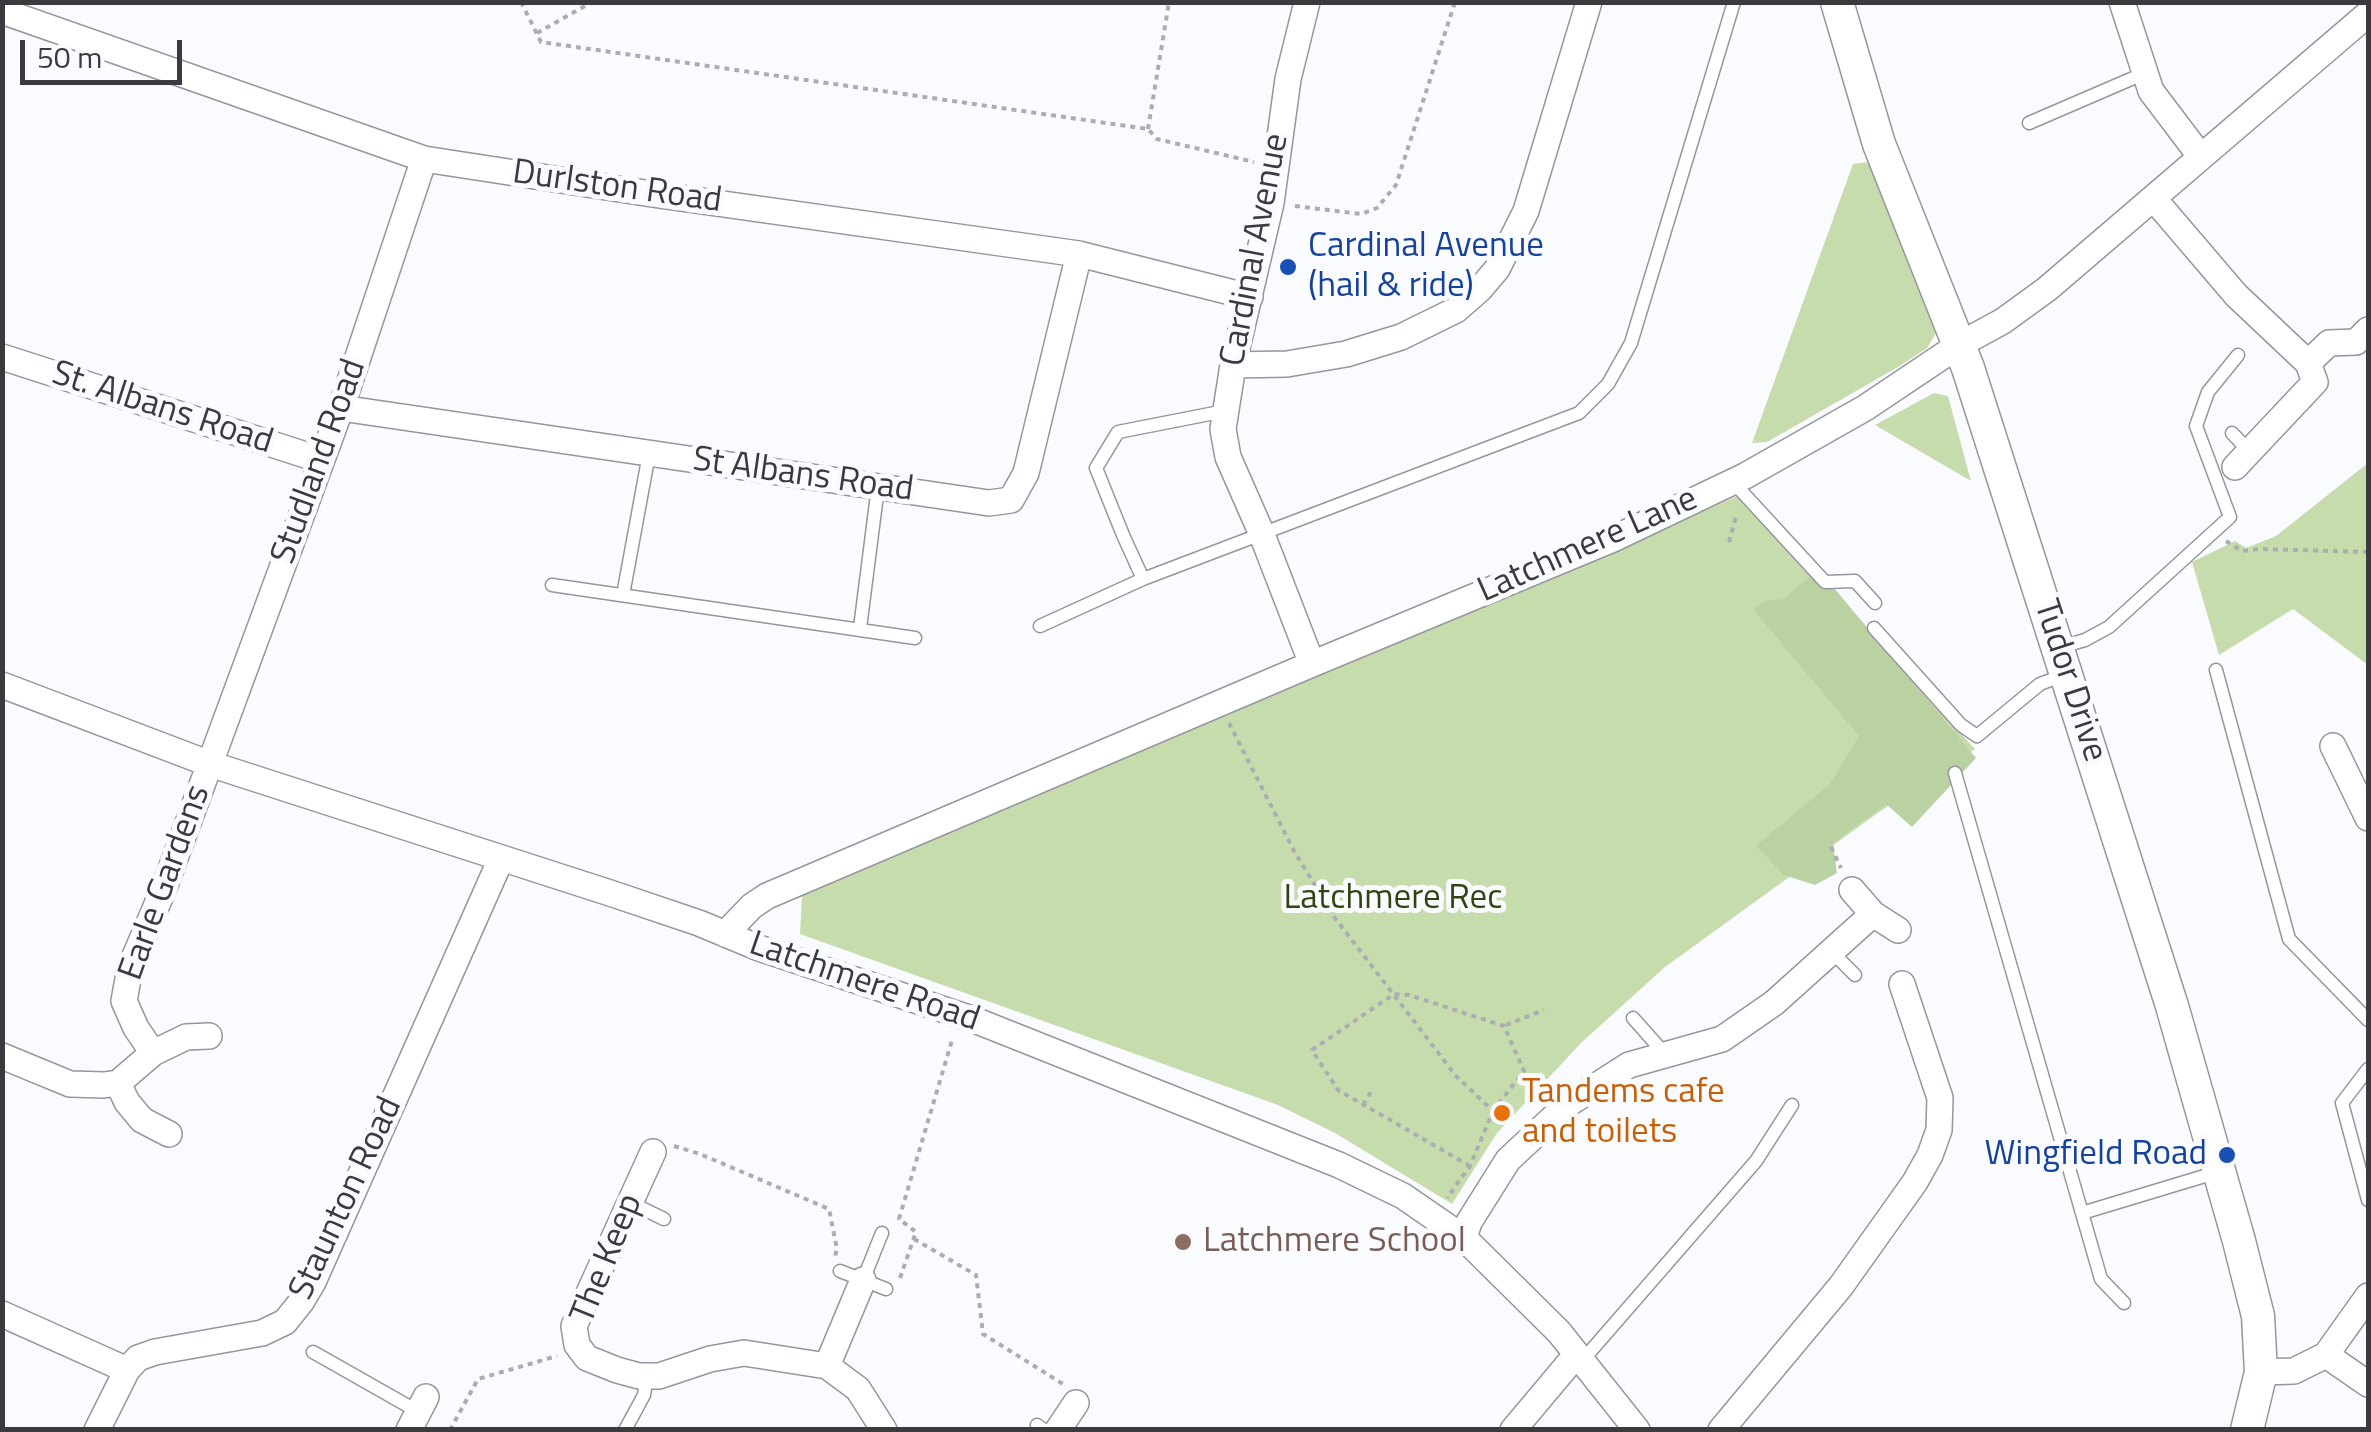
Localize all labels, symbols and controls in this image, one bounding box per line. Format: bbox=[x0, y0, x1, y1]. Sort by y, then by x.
scale bar bbox=[25, 20, 188, 82]
text: 50 m bbox=[37, 34, 102, 80]
street label: Cardinal Avenue bbox=[1213, 130, 1299, 370]
street label: Durlston Road bbox=[510, 153, 724, 223]
place label: Cardinal Avenue (hail & ride) bbox=[1308, 226, 1544, 308]
marker: Cardinal Avenue (hail & ride) bbox=[1277, 256, 1299, 278]
street label: St. Albans Road bbox=[46, 354, 278, 464]
street label: Studland Road bbox=[264, 354, 376, 570]
street label: St Albans Road bbox=[690, 440, 916, 512]
street label: Latchmere Lane bbox=[1472, 479, 1704, 613]
street label: Tudor Drive bbox=[2023, 595, 2115, 767]
street label: Earle Gardens bbox=[111, 780, 221, 986]
park label: Latchmere Rec bbox=[1284, 878, 1502, 920]
street label: Latchmere Road bbox=[743, 924, 985, 1042]
place label: Tandems cafe and toilets bbox=[1522, 1072, 1725, 1154]
street label: Staunton Road bbox=[282, 1091, 412, 1307]
marker: Tandems cafe and toilets bbox=[1491, 1102, 1513, 1124]
place label: Wingfield Road bbox=[1985, 1134, 2207, 1176]
marker: Wingfield Road bbox=[2216, 1144, 2238, 1166]
street label: The Keep bbox=[563, 1188, 653, 1330]
place label: Latchmere School bbox=[1203, 1221, 1466, 1263]
marker: Latchmere School bbox=[1172, 1231, 1194, 1253]

